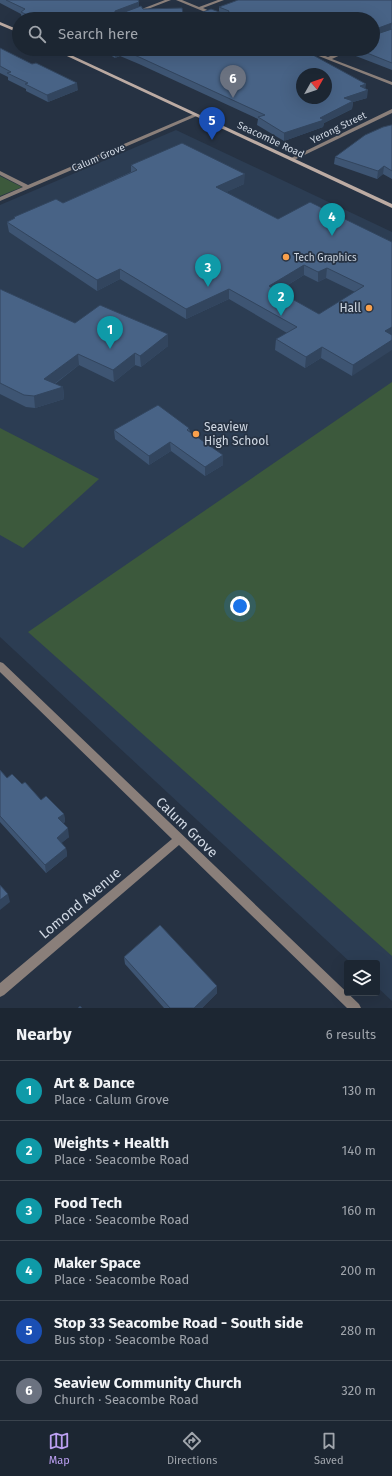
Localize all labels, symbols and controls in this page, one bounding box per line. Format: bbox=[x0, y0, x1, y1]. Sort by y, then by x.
search box bbox=[12, 12, 380, 56]
icon: search bbox=[26, 23, 48, 45]
text: Search here bbox=[58, 25, 138, 43]
pin: 6 bbox=[220, 65, 246, 98]
north arrow bbox=[296, 68, 332, 104]
pin: 5 bbox=[199, 107, 225, 140]
street label: Yerong Street bbox=[309, 109, 369, 147]
street label: Seacombe Road bbox=[235, 119, 306, 161]
street label: Calum Grove bbox=[70, 141, 127, 175]
pin: 4 bbox=[319, 203, 345, 236]
marker: Tech Graphics bbox=[281, 252, 291, 262]
place label: Tech Graphics bbox=[294, 252, 357, 264]
pin: 3 bbox=[195, 254, 221, 287]
pin: 2 bbox=[268, 283, 294, 316]
place label: Hall bbox=[339, 301, 361, 315]
marker: Hall bbox=[364, 303, 374, 313]
pin: 1 bbox=[97, 316, 123, 349]
place label: Seaview High School bbox=[204, 420, 269, 448]
marker: Seaview High School bbox=[191, 429, 201, 439]
your location bbox=[230, 596, 250, 616]
street label: Calum Grove bbox=[152, 794, 221, 861]
street label: Lomond Avenue bbox=[36, 864, 125, 943]
map controls bbox=[344, 960, 380, 996]
button: layers bbox=[344, 960, 380, 996]
text: Nearby bbox=[16, 1024, 71, 1045]
text: 6 results bbox=[326, 1027, 376, 1042]
text: Art & Dance bbox=[54, 1074, 135, 1092]
text: 1 bbox=[26, 1083, 32, 1098]
text: 130 m bbox=[342, 1083, 376, 1098]
text: Place · Calum Grove bbox=[54, 1092, 169, 1107]
text: Weights + Health bbox=[54, 1134, 169, 1152]
text: 2 bbox=[26, 1143, 32, 1158]
text: 140 m bbox=[342, 1143, 376, 1158]
text: Place · Seacombe Road bbox=[54, 1152, 189, 1167]
text: Food Tech bbox=[54, 1194, 122, 1212]
text: 3 bbox=[26, 1203, 32, 1218]
text: 160 m bbox=[342, 1203, 376, 1218]
text: Place · Seacombe Road bbox=[54, 1212, 189, 1227]
text: Maker Space bbox=[54, 1254, 141, 1272]
text: 4 bbox=[25, 1263, 33, 1278]
text: 200 m bbox=[340, 1263, 376, 1278]
text: Place · Seacombe Road bbox=[54, 1272, 189, 1287]
text: Stop 33 Seacombe Road - South side bbox=[54, 1314, 303, 1332]
text: 5 bbox=[26, 1323, 32, 1338]
text: 280 m bbox=[341, 1323, 376, 1338]
text: Bus stop · Seacombe Road bbox=[54, 1332, 209, 1347]
text: Seaview Community Church bbox=[54, 1374, 242, 1392]
text: 6 bbox=[25, 1383, 33, 1398]
text: 320 m bbox=[341, 1383, 376, 1398]
text: Church · Seacombe Road bbox=[54, 1392, 199, 1407]
tab: Map bbox=[48, 1430, 70, 1467]
tab: Directions bbox=[167, 1430, 217, 1467]
tab: Saved bbox=[314, 1430, 344, 1467]

